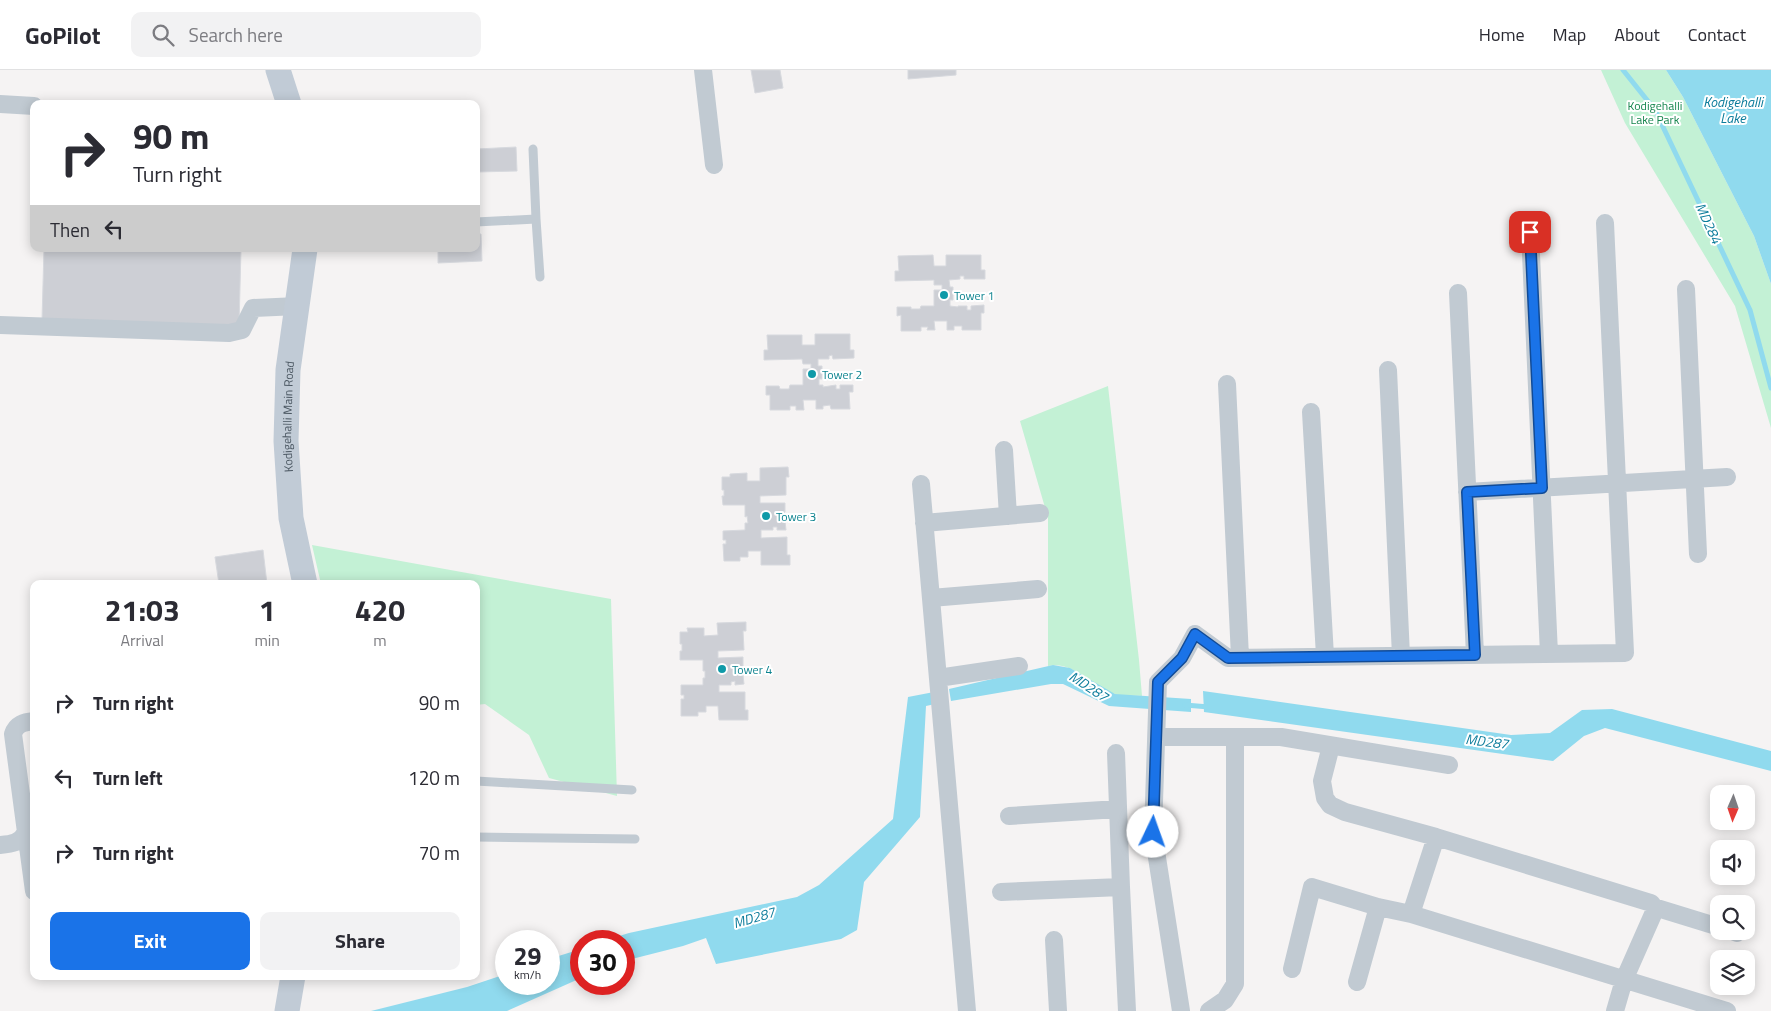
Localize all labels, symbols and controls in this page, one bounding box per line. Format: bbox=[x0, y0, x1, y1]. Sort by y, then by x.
search box bbox=[131, 12, 481, 57]
text: GoPilot bbox=[25, 17, 101, 53]
text: Search here bbox=[189, 20, 283, 49]
icon: search bbox=[149, 21, 177, 49]
text: Home bbox=[1479, 21, 1525, 48]
text: Map bbox=[1553, 21, 1586, 48]
text: About bbox=[1614, 21, 1660, 48]
text: Contact bbox=[1688, 21, 1746, 48]
water label: Kodigehalli Lake bbox=[1703, 91, 1765, 128]
park label: Kodigehalli Lake Park bbox=[1628, 96, 1682, 129]
text: 90 m bbox=[133, 109, 209, 163]
icon: right bbox=[50, 120, 115, 185]
text: Turn right bbox=[133, 157, 222, 191]
water label: MD284 bbox=[1690, 199, 1728, 247]
pin bbox=[1509, 211, 1551, 253]
text: Then bbox=[50, 215, 90, 244]
icon: left bbox=[100, 215, 128, 243]
icon: arrive bbox=[1516, 218, 1544, 246]
place label: Tower 1 bbox=[954, 286, 994, 305]
marker: Tower 1 bbox=[938, 289, 950, 301]
street label: Kodigehalli Main Road bbox=[276, 360, 299, 473]
place label: Tower 2 bbox=[822, 365, 862, 384]
marker: Tower 2 bbox=[806, 368, 818, 380]
place label: Tower 3 bbox=[776, 507, 816, 526]
marker: Tower 3 bbox=[760, 510, 772, 522]
text: 21:03 bbox=[105, 587, 180, 633]
text: 1 bbox=[259, 587, 276, 633]
text: 420 bbox=[355, 587, 405, 633]
text: Arrival bbox=[121, 628, 164, 652]
text: min bbox=[254, 628, 280, 652]
text: m bbox=[373, 628, 387, 652]
place label: Tower 4 bbox=[732, 660, 772, 679]
marker: Tower 4 bbox=[716, 663, 728, 675]
water label: MD287 bbox=[1065, 665, 1114, 707]
text: Turn right bbox=[93, 688, 174, 717]
text: 90 m bbox=[419, 688, 460, 717]
icon: right bbox=[50, 689, 78, 717]
water label: MD287 bbox=[1464, 728, 1511, 754]
text: Turn left bbox=[93, 763, 163, 792]
text: 120 m bbox=[408, 763, 460, 792]
icon: left bbox=[50, 764, 78, 792]
north arrow bbox=[1710, 785, 1755, 830]
map controls bbox=[1710, 785, 1755, 995]
position arrow bbox=[1126, 805, 1178, 857]
text: Turn right bbox=[93, 838, 174, 867]
text: 70 m bbox=[419, 838, 460, 867]
icon: right bbox=[50, 839, 78, 867]
button: sound bbox=[1710, 840, 1755, 885]
button: search bbox=[1710, 895, 1755, 940]
water label: MD287 bbox=[730, 901, 779, 933]
button: Exit bbox=[50, 912, 250, 970]
button: Share bbox=[260, 912, 460, 970]
speed limit sign: 30 bbox=[570, 930, 635, 995]
text: 29 bbox=[513, 937, 542, 975]
button: layers bbox=[1710, 950, 1755, 995]
text: km/h bbox=[514, 965, 541, 984]

